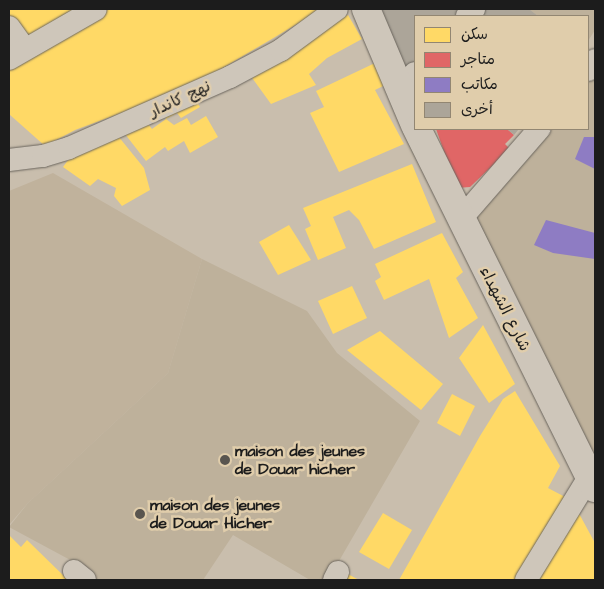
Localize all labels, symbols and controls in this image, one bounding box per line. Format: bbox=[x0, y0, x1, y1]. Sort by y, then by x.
legend bbox=[414, 15, 589, 130]
text: سكن bbox=[461, 24, 488, 45]
text: متاجر bbox=[461, 49, 495, 70]
text: مكاتب bbox=[461, 74, 498, 95]
street label: نهج كاندار bbox=[146, 77, 214, 121]
text: أخرى bbox=[461, 99, 493, 120]
street label: شارع الشهداء bbox=[476, 264, 534, 354]
place label: maison des jeunes de Douar hicher bbox=[235, 441, 365, 479]
marker: maison des jeunes de Douar hicher bbox=[219, 454, 231, 466]
place label: maison des jeunes de Douar Hicher bbox=[150, 495, 280, 533]
marker: maison des jeunes de Douar Hicher bbox=[134, 508, 146, 520]

